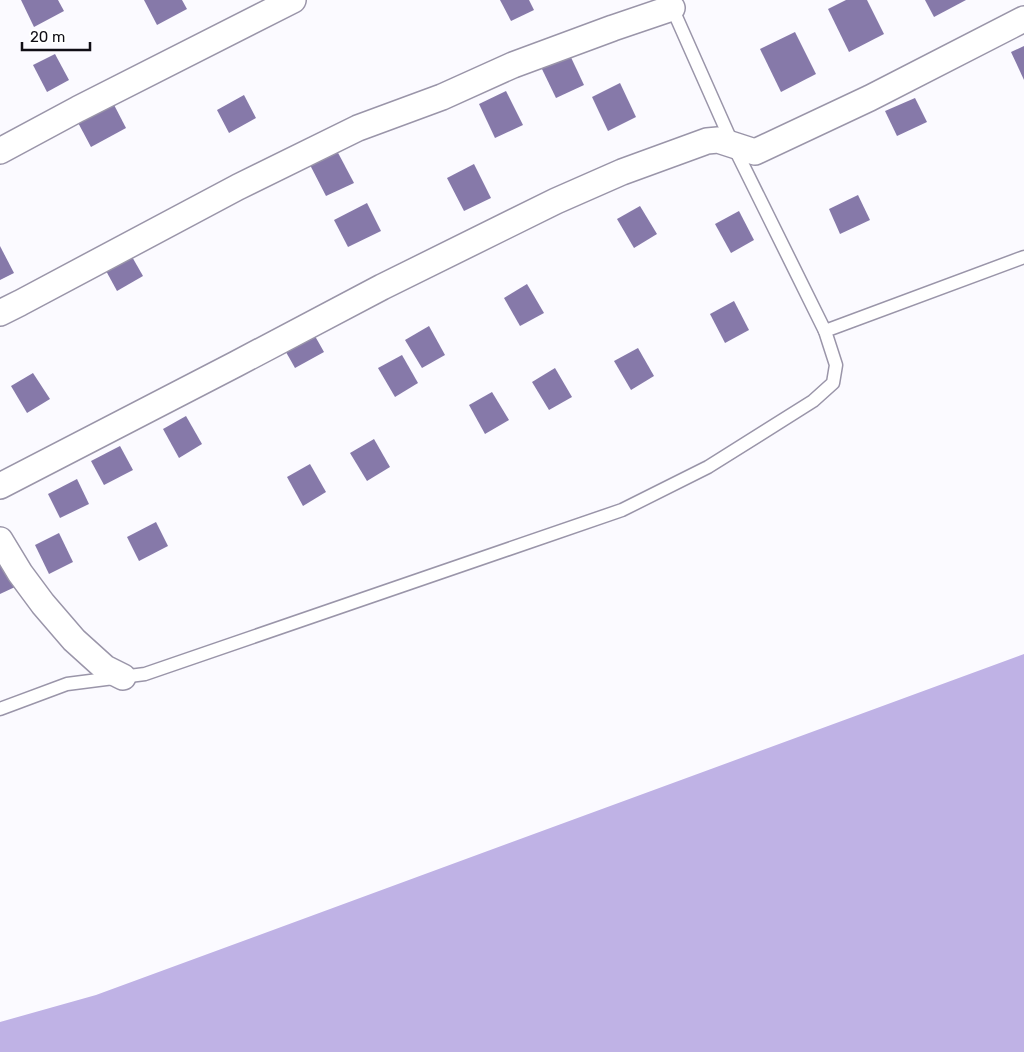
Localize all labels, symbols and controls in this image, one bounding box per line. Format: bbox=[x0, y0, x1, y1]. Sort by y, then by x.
scale bar bbox=[22, 20, 90, 52]
text: 20 m bbox=[30, 28, 65, 46]

